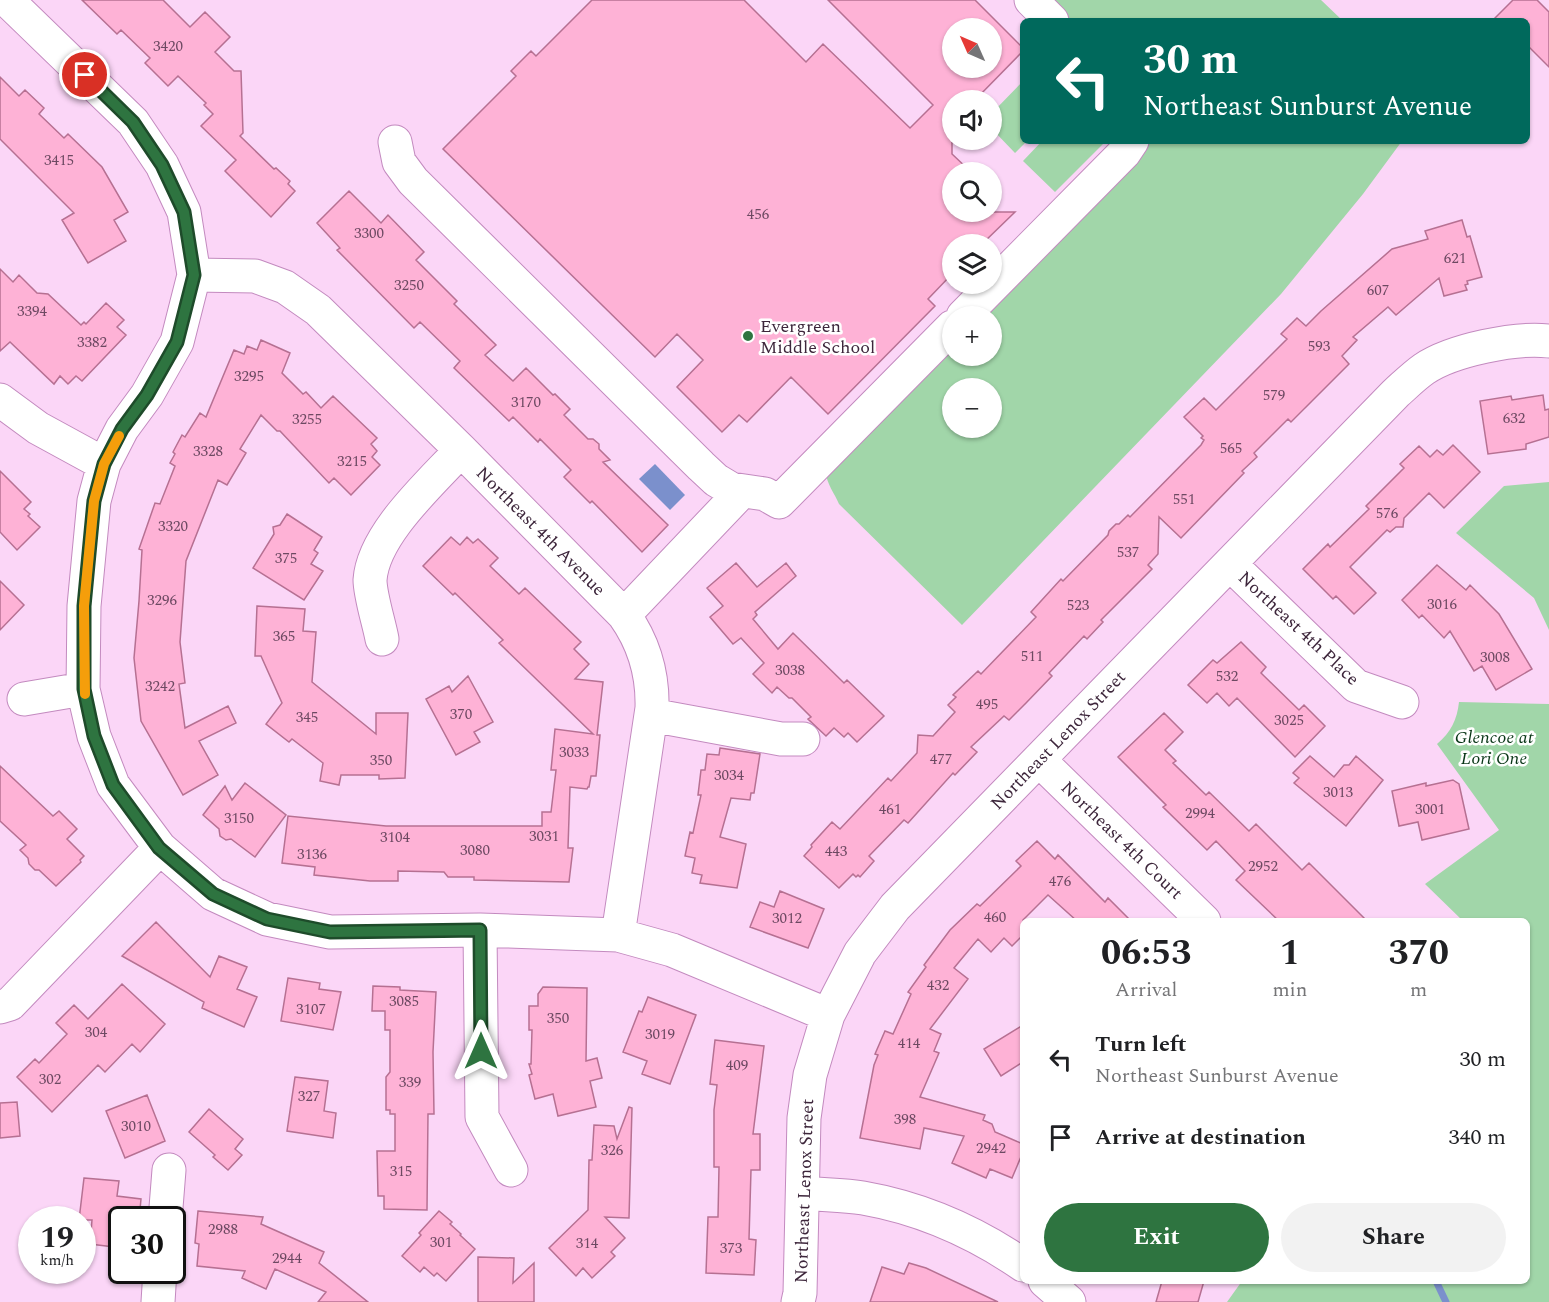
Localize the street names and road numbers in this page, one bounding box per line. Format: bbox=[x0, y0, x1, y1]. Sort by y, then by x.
street label: Northeast 4th Avenue bbox=[470, 460, 612, 602]
street label: Northeast 4th Place bbox=[1232, 565, 1365, 692]
street label: Northeast Lenox Street bbox=[984, 664, 1132, 816]
street label: Northeast 4th Court bbox=[1054, 775, 1189, 906]
street label: Northeast Lenox Street bbox=[788, 1098, 821, 1284]

